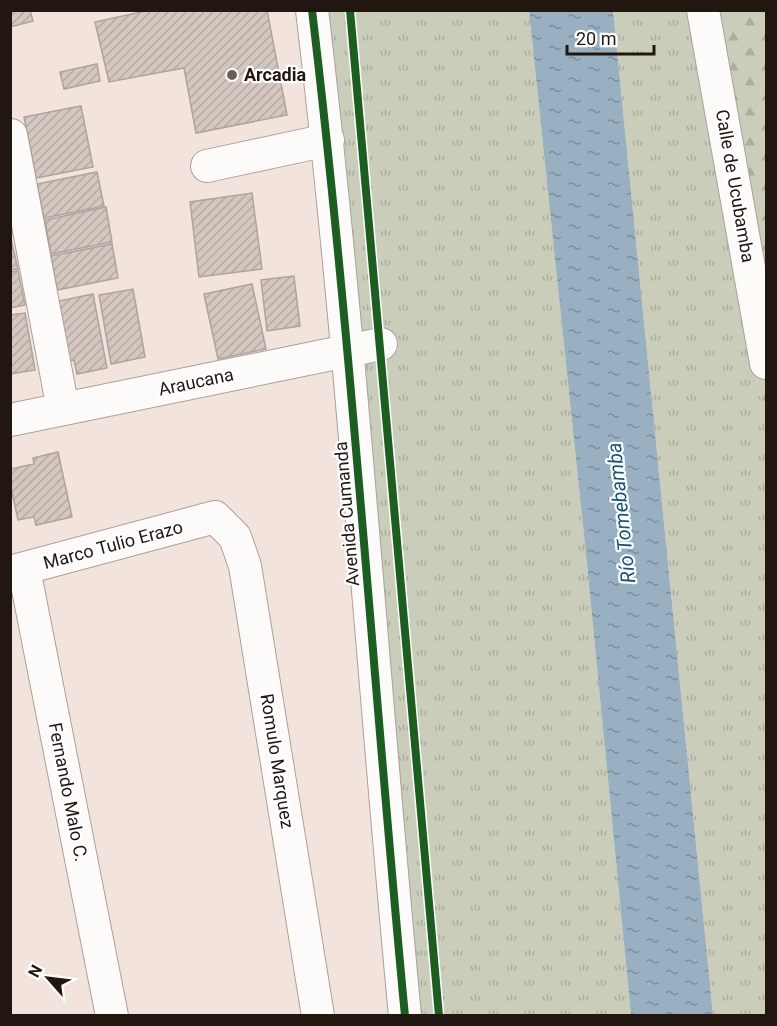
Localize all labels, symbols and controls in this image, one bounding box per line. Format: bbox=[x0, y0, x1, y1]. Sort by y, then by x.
scale bar bbox=[567, 18, 654, 56]
text: 20 m bbox=[576, 28, 616, 49]
place label: Arcadia bbox=[244, 64, 306, 85]
marker: Arcadia bbox=[225, 68, 239, 82]
street label: Calle de Ucubamba bbox=[712, 108, 759, 264]
street label: Araucana bbox=[156, 363, 235, 400]
street label: Avenida Cumanda bbox=[330, 441, 363, 587]
water label: Río Tomebamba bbox=[602, 442, 640, 584]
street label: Marco Tulio Erazo bbox=[41, 516, 185, 573]
street label: Romulo Marquez bbox=[256, 692, 299, 830]
street label: Fernando Malo C. bbox=[45, 721, 92, 863]
north arrow bbox=[18, 948, 78, 1008]
text: N bbox=[24, 962, 46, 981]

